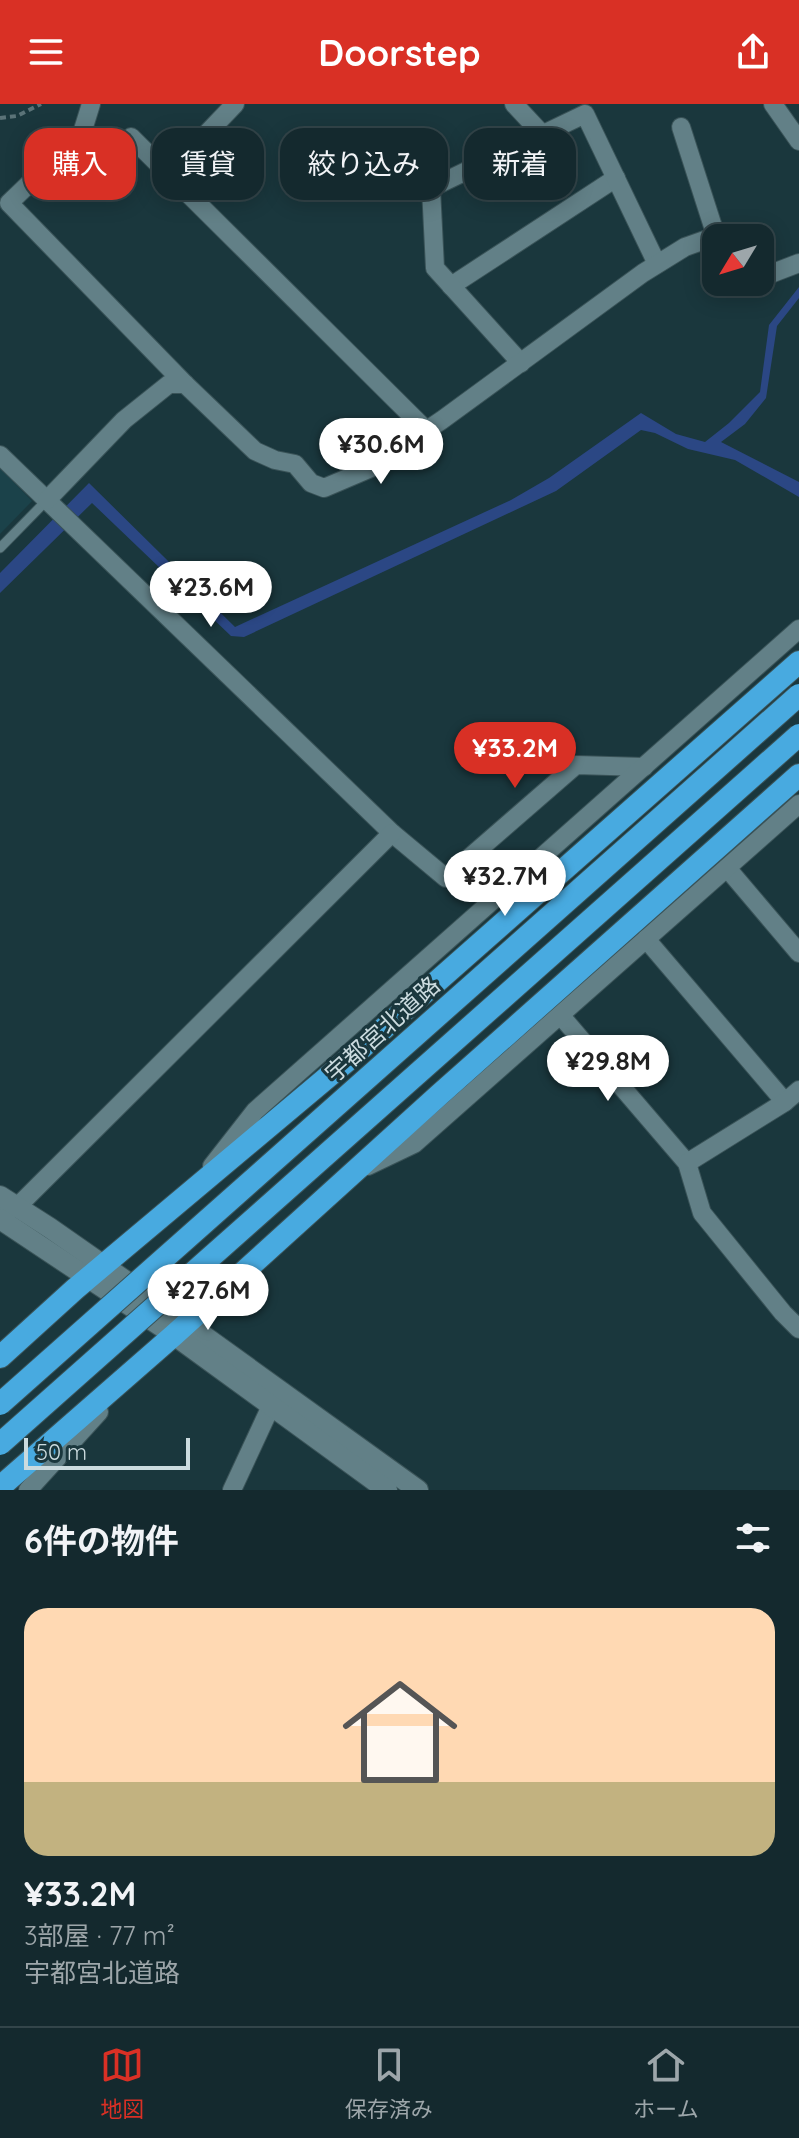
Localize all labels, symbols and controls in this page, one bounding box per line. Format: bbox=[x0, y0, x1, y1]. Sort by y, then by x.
icon: menu bbox=[24, 30, 68, 74]
text: Doorstep bbox=[318, 30, 481, 75]
icon: share bbox=[731, 30, 775, 74]
chip: 購入 bbox=[24, 128, 136, 200]
chip: 賃貸 bbox=[152, 128, 264, 200]
chip: 絞り込み bbox=[280, 128, 448, 200]
chip: 新着 bbox=[464, 128, 576, 200]
north arrow bbox=[702, 224, 774, 296]
map controls bbox=[702, 224, 774, 296]
pin: ¥30.6M bbox=[316, 418, 446, 486]
text: ¥30.6M bbox=[337, 427, 425, 460]
pin: ¥23.6M bbox=[146, 561, 276, 629]
text: ¥23.6M bbox=[168, 570, 254, 603]
pin: ¥33.2M bbox=[450, 722, 580, 790]
text: ¥33.2M bbox=[472, 731, 558, 764]
pin: ¥32.7M bbox=[440, 850, 570, 918]
text: ¥32.7M bbox=[462, 859, 548, 892]
street label: 宇都宮北道路 bbox=[318, 970, 446, 1088]
pin: ¥29.8M bbox=[543, 1035, 673, 1103]
text: ¥29.8M bbox=[565, 1044, 651, 1077]
pin: ¥27.6M bbox=[143, 1264, 273, 1332]
text: ¥27.6M bbox=[166, 1273, 250, 1306]
scale bar bbox=[24, 1434, 190, 1470]
text: 50 m bbox=[36, 1438, 87, 1466]
icon: filters bbox=[731, 1516, 775, 1560]
text: 6件の物件 bbox=[24, 1519, 179, 1562]
icon: home bbox=[328, 1660, 472, 1804]
text: ¥33.2M bbox=[24, 1872, 136, 1915]
text: 3部屋 · 77 m² bbox=[24, 1919, 175, 1952]
text: 宇都宮北道路 bbox=[24, 1956, 180, 1989]
tab: 地図 bbox=[100, 2043, 144, 2123]
tab: 保存済み bbox=[345, 2043, 433, 2123]
tab: ホーム bbox=[633, 2043, 699, 2123]

